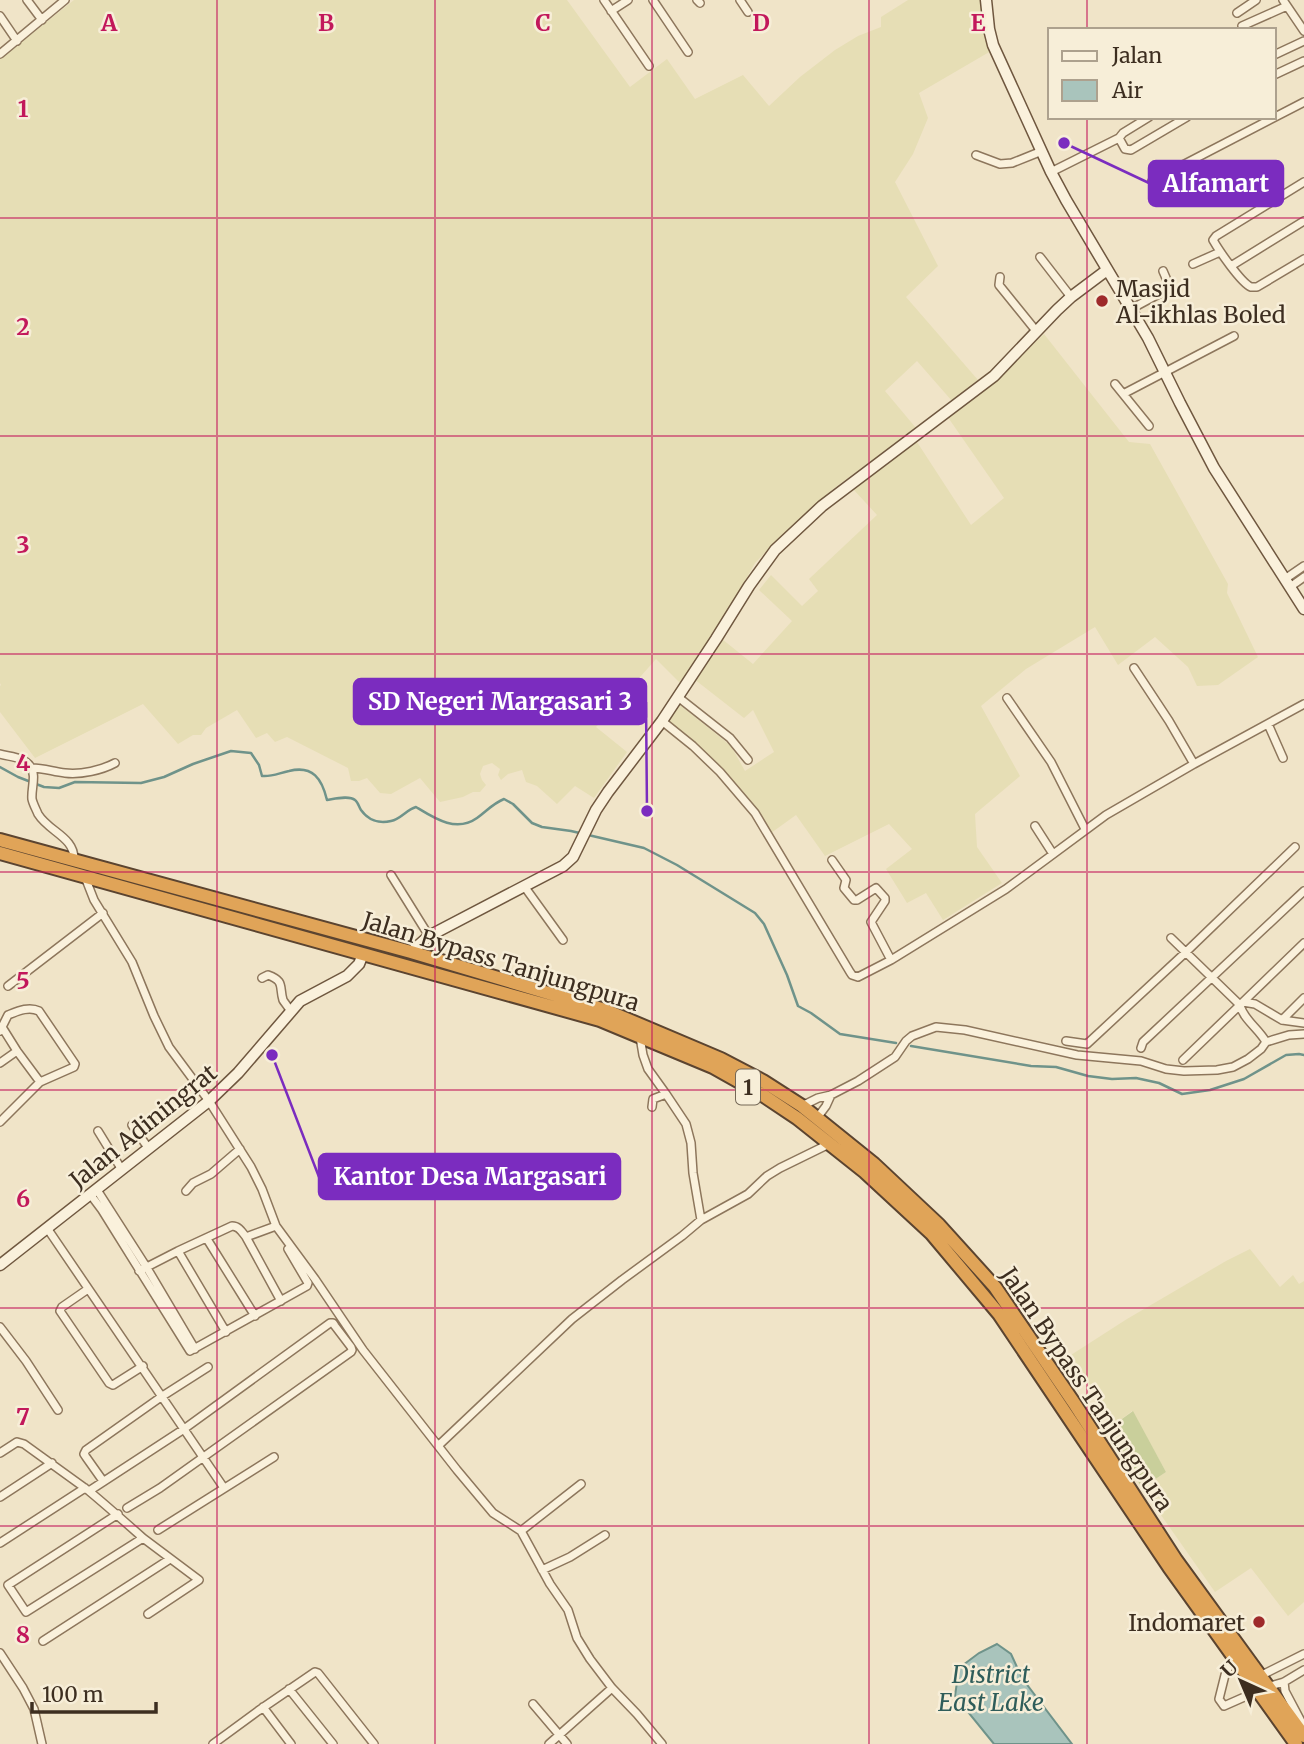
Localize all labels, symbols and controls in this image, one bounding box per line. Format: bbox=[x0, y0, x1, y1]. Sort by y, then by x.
text: A bbox=[100, 8, 118, 37]
text: B bbox=[318, 8, 334, 37]
text: C bbox=[535, 8, 551, 37]
text: D bbox=[752, 8, 770, 37]
text: E bbox=[970, 8, 986, 37]
legend bbox=[1048, 28, 1276, 119]
text: Jalan bbox=[1111, 42, 1162, 69]
text: Air bbox=[1111, 77, 1143, 104]
text: 1 bbox=[18, 94, 29, 123]
callout: Alfamart bbox=[1149, 161, 1283, 206]
text: Alfamart bbox=[1162, 168, 1270, 199]
place label: Masjid Al-ikhlas Boled bbox=[1115, 274, 1286, 329]
marker: Masjid Al-ikhlas Boled bbox=[1094, 293, 1110, 309]
text: 2 bbox=[16, 312, 30, 341]
text: 3 bbox=[16, 530, 30, 559]
callout: SD Negeri Margasari 3 bbox=[354, 679, 646, 724]
text: SD Negeri Margasari 3 bbox=[368, 686, 632, 717]
text: 4 bbox=[16, 748, 31, 777]
street label: Jalan Bypass Tanjungpura bbox=[358, 905, 643, 1017]
text: 5 bbox=[16, 966, 30, 995]
street label: Jalan Adiningrat bbox=[63, 1058, 222, 1195]
road number: 1 bbox=[736, 1070, 760, 1104]
callout: Kantor Desa Margasari bbox=[319, 1154, 620, 1199]
text: Kantor Desa Margasari bbox=[333, 1161, 607, 1192]
text: 6 bbox=[16, 1184, 30, 1213]
street label: Jalan Bypass Tanjungpura bbox=[994, 1261, 1180, 1517]
text: 7 bbox=[16, 1402, 30, 1431]
place label: Indomaret bbox=[1128, 1608, 1245, 1637]
marker: Indomaret bbox=[1251, 1614, 1267, 1630]
text: 8 bbox=[16, 1620, 30, 1649]
north arrow bbox=[1206, 1646, 1276, 1716]
text: U bbox=[1216, 1655, 1243, 1682]
water label: District East Lake bbox=[938, 1659, 1044, 1718]
scale bar bbox=[32, 1670, 156, 1714]
text: 100 m bbox=[42, 1681, 104, 1708]

